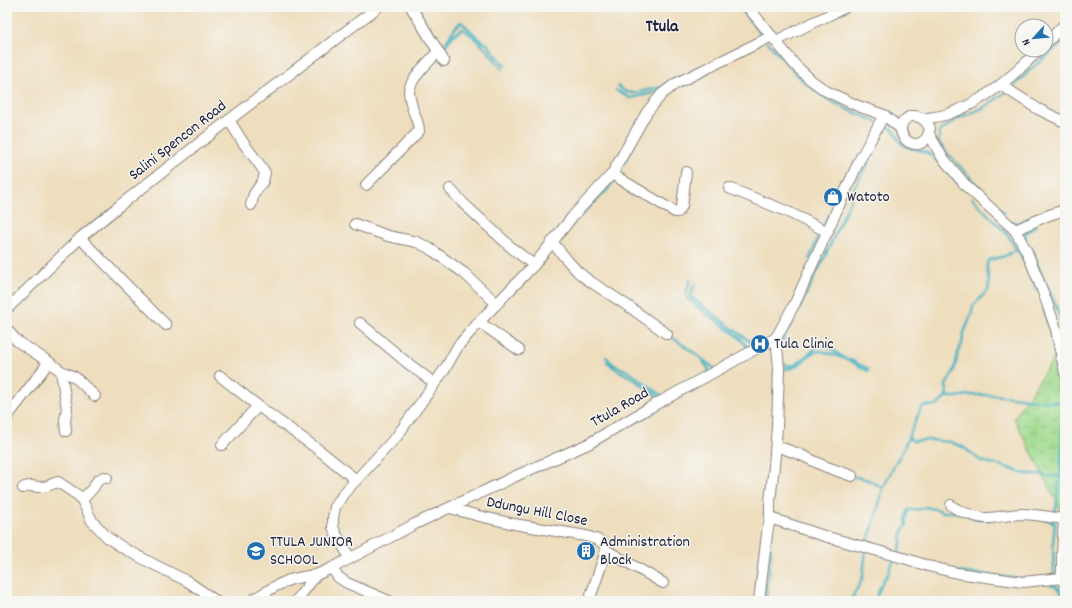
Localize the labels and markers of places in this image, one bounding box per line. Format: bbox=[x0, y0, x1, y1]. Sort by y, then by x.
shop icon: Watoto bbox=[822, 186, 844, 208]
place label: Watoto bbox=[847, 186, 890, 209]
hospital icon: Tula Clinic bbox=[749, 333, 771, 355]
place label: Tula Clinic bbox=[774, 333, 834, 356]
place label: TTULA JUNIOR SCHOOL bbox=[270, 531, 353, 572]
place label: Administration Block bbox=[600, 531, 690, 572]
school or university icon: TTULA JUNIOR SCHOOL bbox=[245, 540, 267, 562]
building icon: Administration Block bbox=[575, 540, 597, 562]

